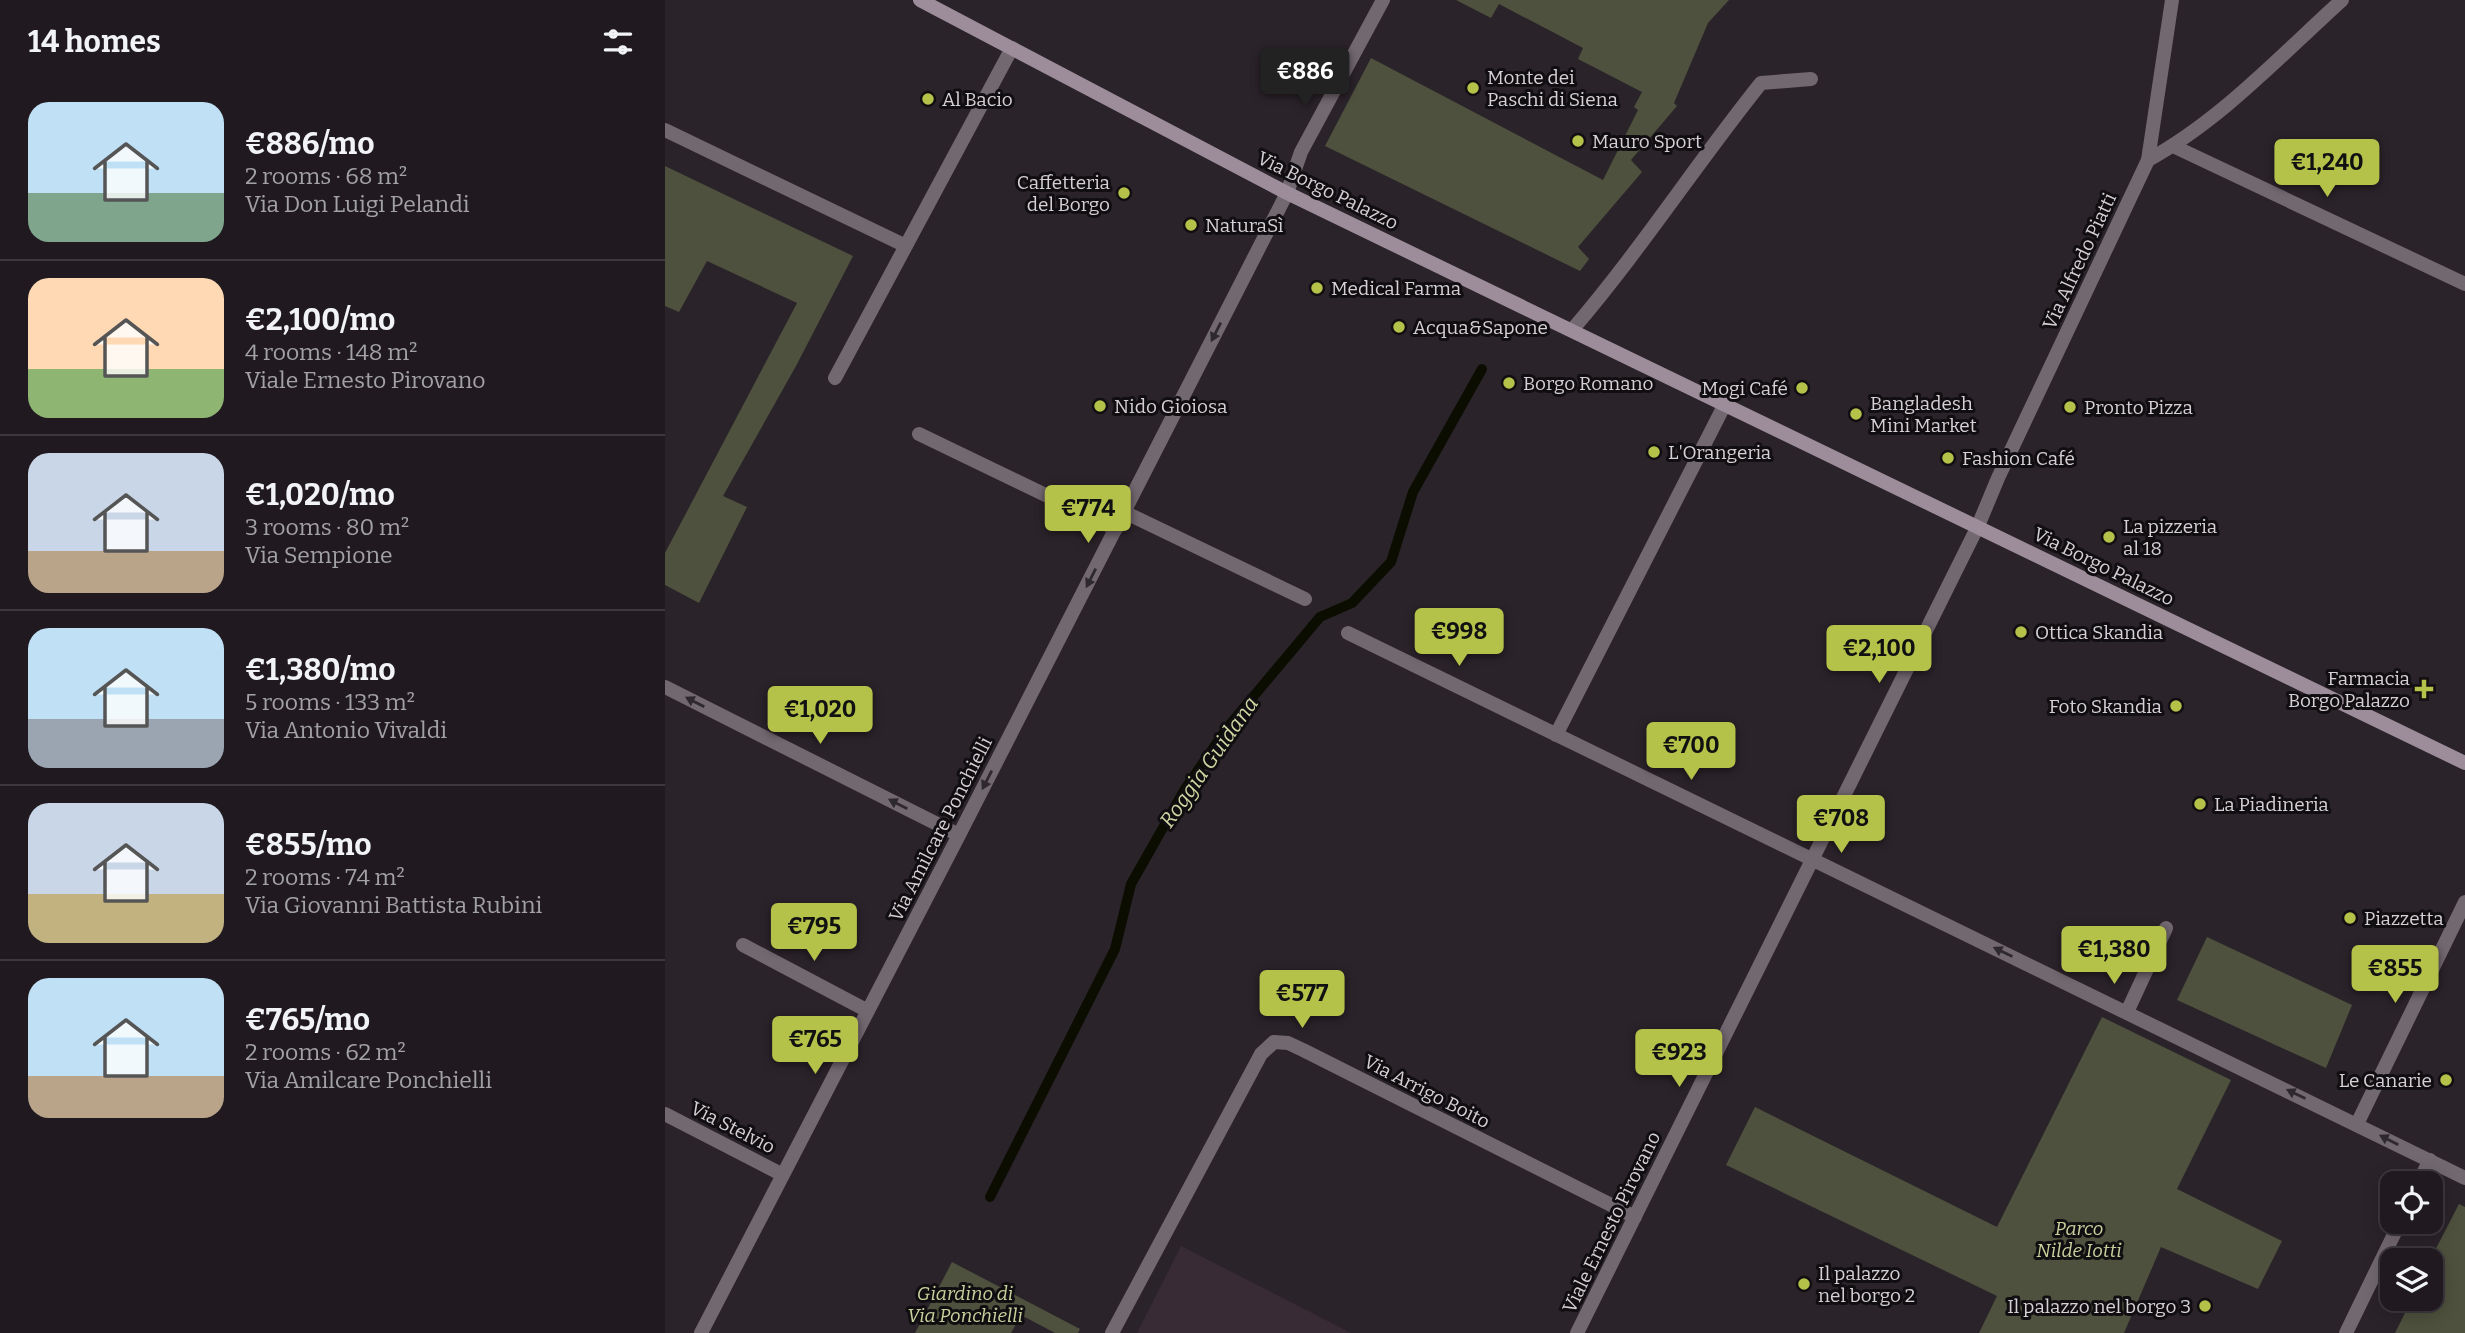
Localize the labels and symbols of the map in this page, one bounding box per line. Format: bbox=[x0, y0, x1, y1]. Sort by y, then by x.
pin: €886 bbox=[1264, 48, 1346, 108]
place label: Monte dei Paschi di Siena bbox=[1487, 66, 1619, 111]
marker: Monte dei Paschi di Siena bbox=[1465, 80, 1481, 96]
place label: Al Bacio bbox=[942, 88, 1013, 111]
marker: Al Bacio bbox=[920, 91, 936, 107]
place label: Mauro Sport bbox=[1592, 130, 1702, 153]
marker: Mauro Sport bbox=[1570, 133, 1586, 149]
pin: €1,240 bbox=[2270, 140, 2384, 199]
street label: Via Borgo Palazzo bbox=[1254, 146, 1402, 235]
place label: Caffetteria del Borgo bbox=[1017, 171, 1111, 216]
marker: Caffetteria del Borgo bbox=[1116, 185, 1132, 201]
street label: Via Alfredo Piatti bbox=[2038, 189, 2121, 333]
place label: NaturaSì bbox=[1205, 214, 1284, 237]
marker: NaturaSì bbox=[1183, 217, 1199, 233]
place label: Medical Farma bbox=[1331, 277, 1462, 300]
marker: Medical Farma bbox=[1309, 280, 1325, 296]
place label: Acqua&Sapone bbox=[1413, 316, 1548, 339]
marker: Acqua&Sapone bbox=[1391, 319, 1407, 335]
one-way arrow bbox=[1211, 322, 1222, 342]
place label: Borgo Romano bbox=[1523, 372, 1654, 395]
marker: Borgo Romano bbox=[1501, 375, 1517, 391]
place label: Mogi Café bbox=[1702, 377, 1788, 400]
marker: Mogi Café bbox=[1794, 380, 1810, 396]
place label: Bangladesh Mini Market bbox=[1870, 392, 1977, 437]
place label: Nido Gioiosa bbox=[1114, 395, 1228, 418]
place label: Pronto Pizza bbox=[2084, 396, 2193, 419]
marker: Nido Gioiosa bbox=[1092, 398, 1108, 414]
marker: Pronto Pizza bbox=[2062, 399, 2078, 415]
marker: Bangladesh Mini Market bbox=[1848, 406, 1864, 422]
place label: L'Orangeria bbox=[1668, 441, 1772, 464]
marker: L'Orangeria bbox=[1646, 444, 1662, 460]
place label: Fashion Café bbox=[1962, 447, 2075, 470]
marker: Fashion Café bbox=[1940, 450, 1956, 466]
pin: €774 bbox=[1047, 486, 1129, 545]
place label: La pizzeria al 18 bbox=[2123, 515, 2218, 560]
street label: Via Borgo Palazzo bbox=[2030, 522, 2178, 611]
marker: La pizzeria al 18 bbox=[2101, 529, 2117, 545]
one-way arrow bbox=[1085, 568, 1096, 588]
pin: €998 bbox=[1418, 608, 1500, 668]
place label: Ottica Skandia bbox=[2035, 621, 2164, 644]
marker: Ottica Skandia bbox=[2013, 624, 2029, 640]
pin: €2,100 bbox=[1822, 626, 1936, 685]
place label: Farmacia Borgo Palazzo bbox=[2288, 667, 2411, 712]
marker: Farmacia Borgo Palazzo bbox=[2416, 681, 2432, 697]
pin: €1,020 bbox=[763, 686, 877, 746]
water label: Roggia Guidana bbox=[1154, 691, 1264, 833]
place label: Foto Skandia bbox=[2049, 695, 2163, 718]
one-way arrow bbox=[685, 697, 705, 708]
marker: Foto Skandia bbox=[2168, 698, 2184, 714]
pin: €700 bbox=[1650, 722, 1732, 782]
street label: Via Amilcare Ponchielli bbox=[884, 733, 997, 925]
one-way arrow bbox=[981, 771, 993, 790]
place label: La Piadineria bbox=[2214, 793, 2329, 816]
pin: €708 bbox=[1800, 796, 1882, 855]
marker: La Piadineria bbox=[2192, 796, 2208, 812]
one-way arrow bbox=[888, 799, 908, 810]
pin: €795 bbox=[773, 904, 855, 963]
place label: Piazzetta bbox=[2364, 907, 2444, 930]
marker: Piazzetta bbox=[2342, 910, 2358, 926]
pin: €1,380 bbox=[2057, 926, 2171, 986]
pin: €855 bbox=[2354, 946, 2436, 1005]
one-way arrow bbox=[1993, 947, 2013, 958]
pin: €577 bbox=[1261, 970, 1343, 1030]
pin: €765 bbox=[774, 1016, 856, 1076]
pin: €923 bbox=[1638, 1030, 1720, 1089]
street label: Via Arrigo Boito bbox=[1360, 1050, 1494, 1133]
place label: Le Canarie bbox=[2339, 1069, 2432, 1092]
marker: Le Canarie bbox=[2438, 1072, 2454, 1088]
one-way arrow bbox=[2286, 1088, 2306, 1100]
street label: Via Stelvio bbox=[687, 1096, 779, 1159]
street label: Viale Ernesto Pirovano bbox=[1558, 1128, 1665, 1317]
one-way arrow bbox=[2379, 1134, 2399, 1145]
park label: Parco Nilde Iotti bbox=[2036, 1217, 2122, 1262]
place label: Il palazzo nel borgo 2 bbox=[1818, 1262, 1915, 1307]
marker: Il palazzo nel borgo 2 bbox=[1796, 1276, 1812, 1292]
park label: Giardino di Via Ponchielli bbox=[907, 1282, 1023, 1327]
place label: Il palazzo nel borgo 3 bbox=[2007, 1295, 2191, 1318]
marker: Il palazzo nel borgo 3 bbox=[2197, 1298, 2213, 1314]

